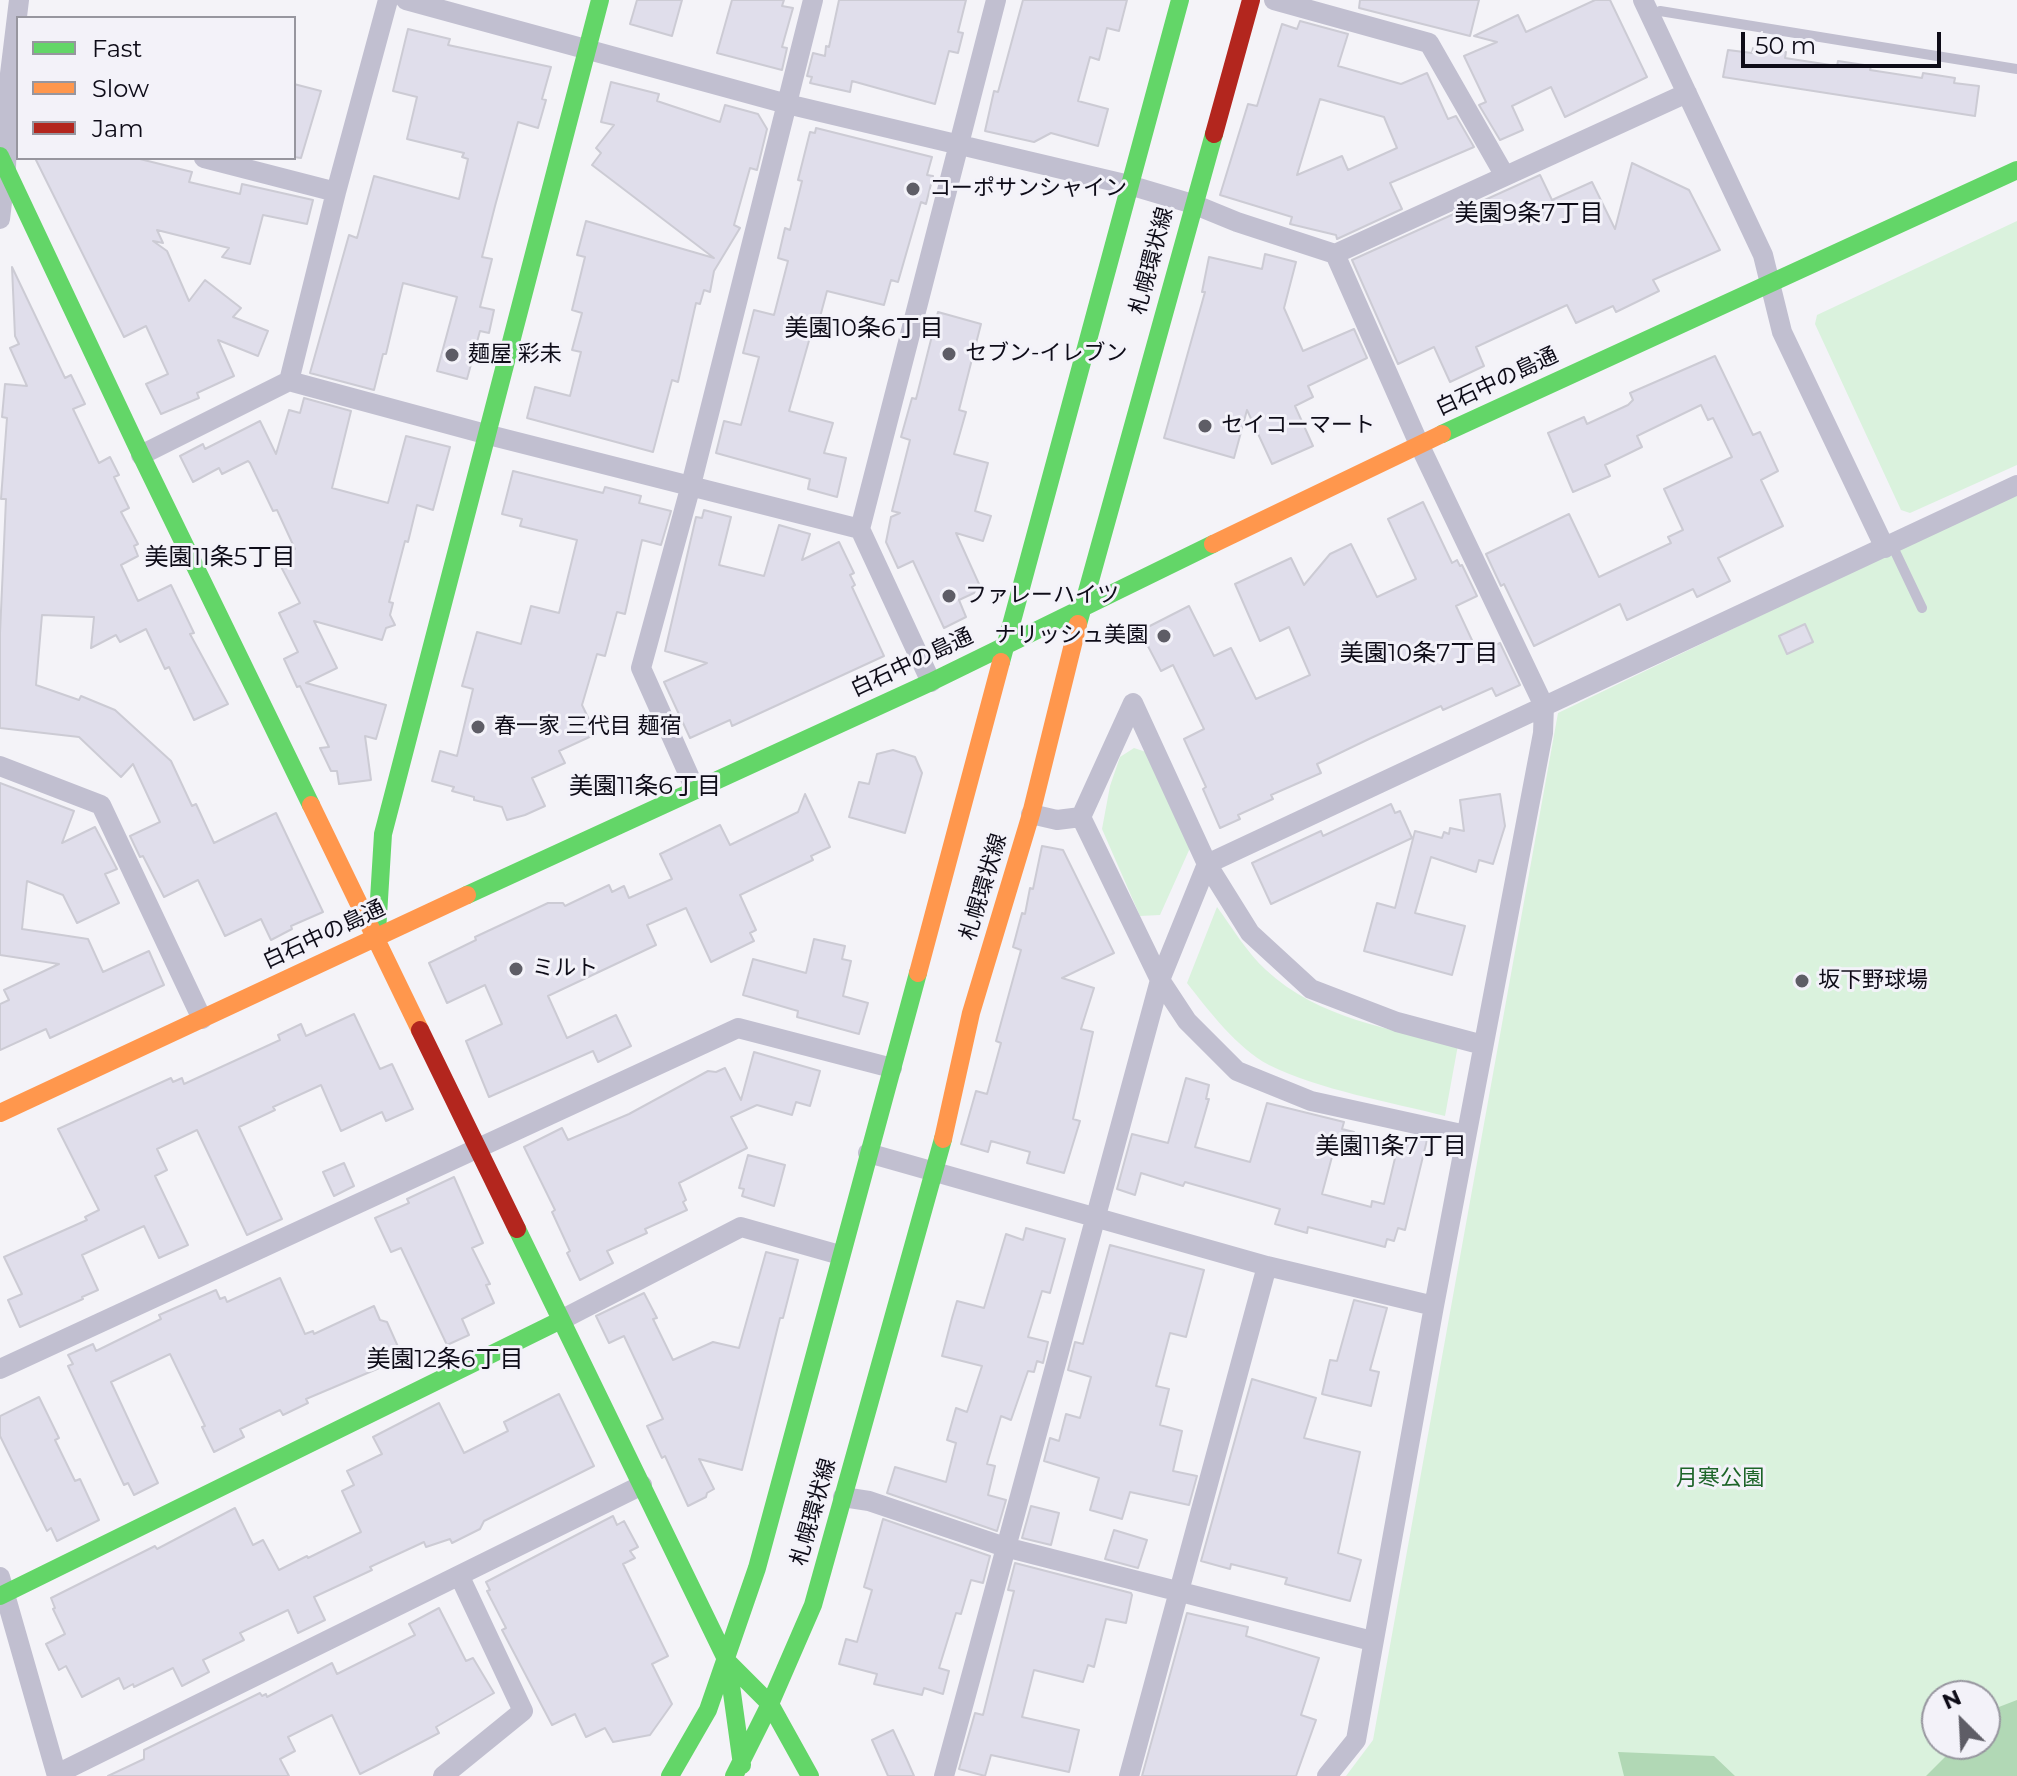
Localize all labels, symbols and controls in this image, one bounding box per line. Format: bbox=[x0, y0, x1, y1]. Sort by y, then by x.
legend bbox=[16, 16, 296, 160]
scale bar bbox=[1745, 16, 1945, 66]
text: 50 m bbox=[1755, 31, 1816, 60]
text: Fast bbox=[92, 34, 142, 63]
text: Slow bbox=[92, 74, 149, 103]
text: Jam bbox=[92, 114, 144, 143]
place label: コーポサンシャイン bbox=[929, 176, 1127, 202]
marker: コーポサンシャイン bbox=[904, 180, 922, 198]
district label: 美園9条7丁目 bbox=[1455, 200, 1603, 228]
street label: 札幌環状線 bbox=[1125, 204, 1179, 318]
district label: 美園10条6丁目 bbox=[784, 315, 944, 343]
place label: セブン-イレブン bbox=[965, 341, 1127, 367]
place label: 麺屋 彩未 bbox=[468, 342, 562, 368]
street label: 白石中の島通 bbox=[1432, 342, 1562, 422]
marker: セブン-イレブン bbox=[940, 345, 958, 363]
marker: 麺屋 彩未 bbox=[443, 346, 461, 364]
place label: セイコーマート bbox=[1221, 413, 1375, 439]
marker: セイコーマート bbox=[1196, 417, 1214, 435]
district label: 美園11条5丁目 bbox=[145, 544, 295, 572]
place label: ファレーハイツ bbox=[965, 583, 1119, 609]
marker: ファレーハイツ bbox=[940, 587, 958, 605]
street label: 白石中の島通 bbox=[847, 623, 977, 703]
place label: ナリッシュ美園 bbox=[994, 623, 1148, 649]
marker: ナリッシュ美園 bbox=[1155, 627, 1173, 645]
district label: 美園10条7丁目 bbox=[1340, 640, 1498, 668]
place label: 春一家 三代目 麺宿 bbox=[494, 714, 682, 740]
marker: 春一家 三代目 麺宿 bbox=[469, 718, 487, 736]
district label: 美園11条6丁目 bbox=[569, 773, 721, 801]
street label: 札幌環状線 bbox=[955, 831, 1013, 943]
street label: 白石中の島通 bbox=[259, 895, 389, 975]
place label: ミルト bbox=[532, 956, 598, 982]
marker: ミルト bbox=[507, 960, 525, 978]
place label: 坂下野球場 bbox=[1818, 968, 1928, 994]
marker: 坂下野球場 bbox=[1793, 972, 1811, 990]
district label: 美園11条7丁目 bbox=[1315, 1133, 1467, 1161]
district label: 美園12条6丁目 bbox=[367, 1346, 523, 1374]
street label: 札幌環状線 bbox=[786, 1455, 842, 1569]
park label: 月寒公園 bbox=[1676, 1466, 1764, 1492]
north arrow bbox=[1921, 1680, 2001, 1760]
text: N bbox=[1938, 1683, 1965, 1715]

